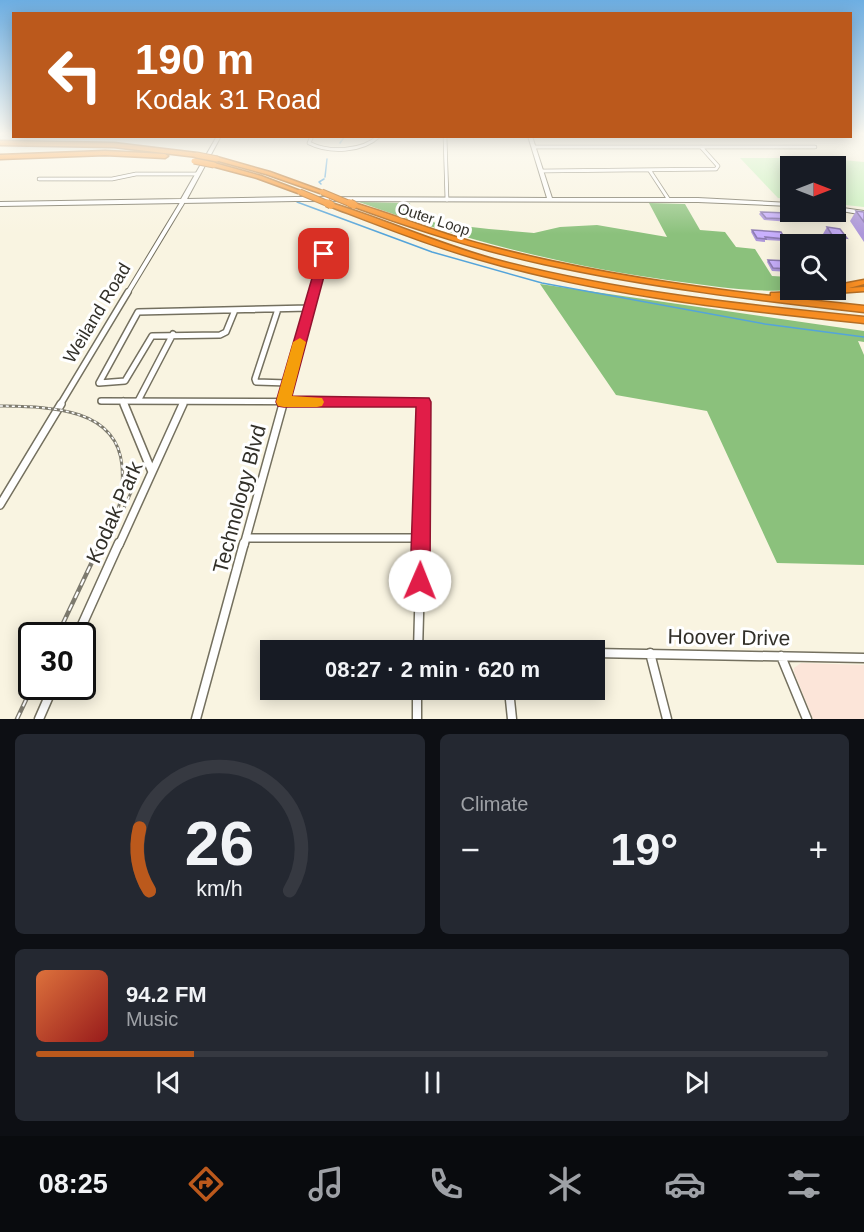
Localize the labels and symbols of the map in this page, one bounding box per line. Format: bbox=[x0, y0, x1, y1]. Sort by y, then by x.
north arrow bbox=[780, 156, 846, 222]
street label: Outer Loop bbox=[396, 199, 472, 239]
pin bbox=[298, 228, 349, 279]
street label: Weiland Road bbox=[59, 260, 135, 366]
street label: Technology Blvd bbox=[208, 422, 270, 576]
street label: Kodak Park bbox=[81, 457, 147, 566]
position arrow bbox=[388, 549, 452, 613]
speed limit sign: 30 bbox=[18, 622, 96, 700]
street label: Hoover Drive bbox=[668, 624, 790, 650]

